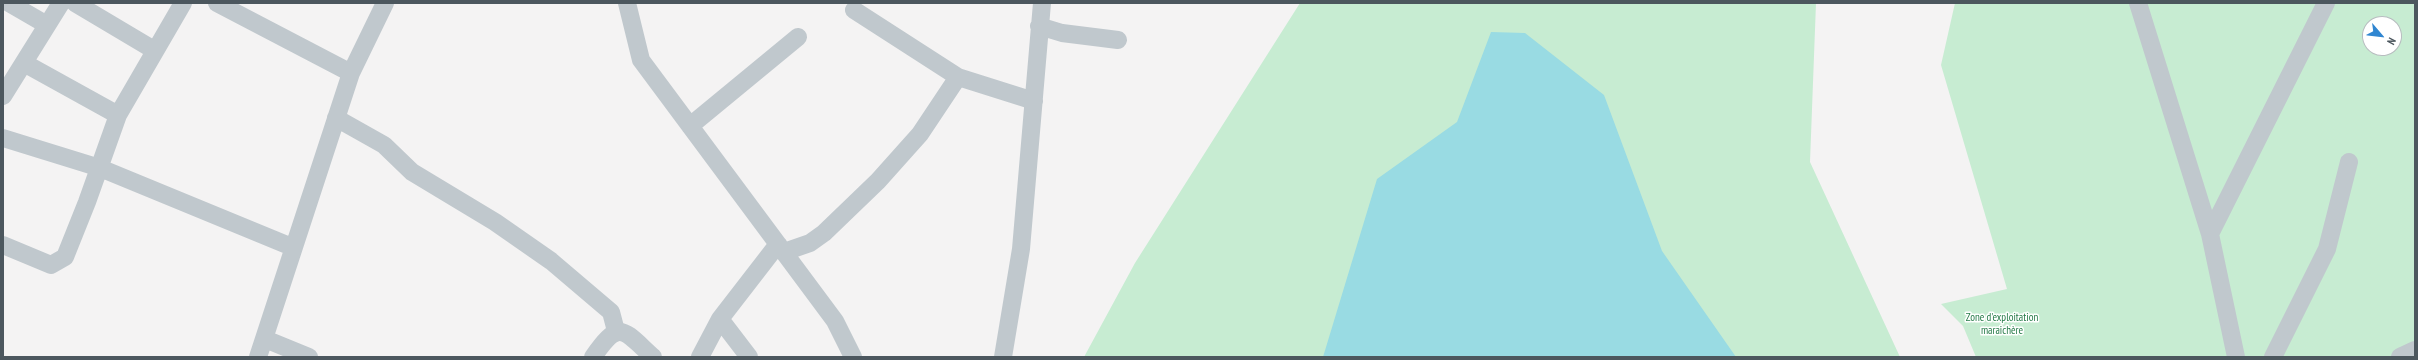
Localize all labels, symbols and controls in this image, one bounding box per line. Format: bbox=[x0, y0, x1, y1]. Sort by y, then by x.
north arrow bbox=[2362, 16, 2402, 56]
text: N bbox=[2384, 35, 2399, 47]
park label: Zone d'exploitation maraichère bbox=[1966, 311, 2038, 337]

